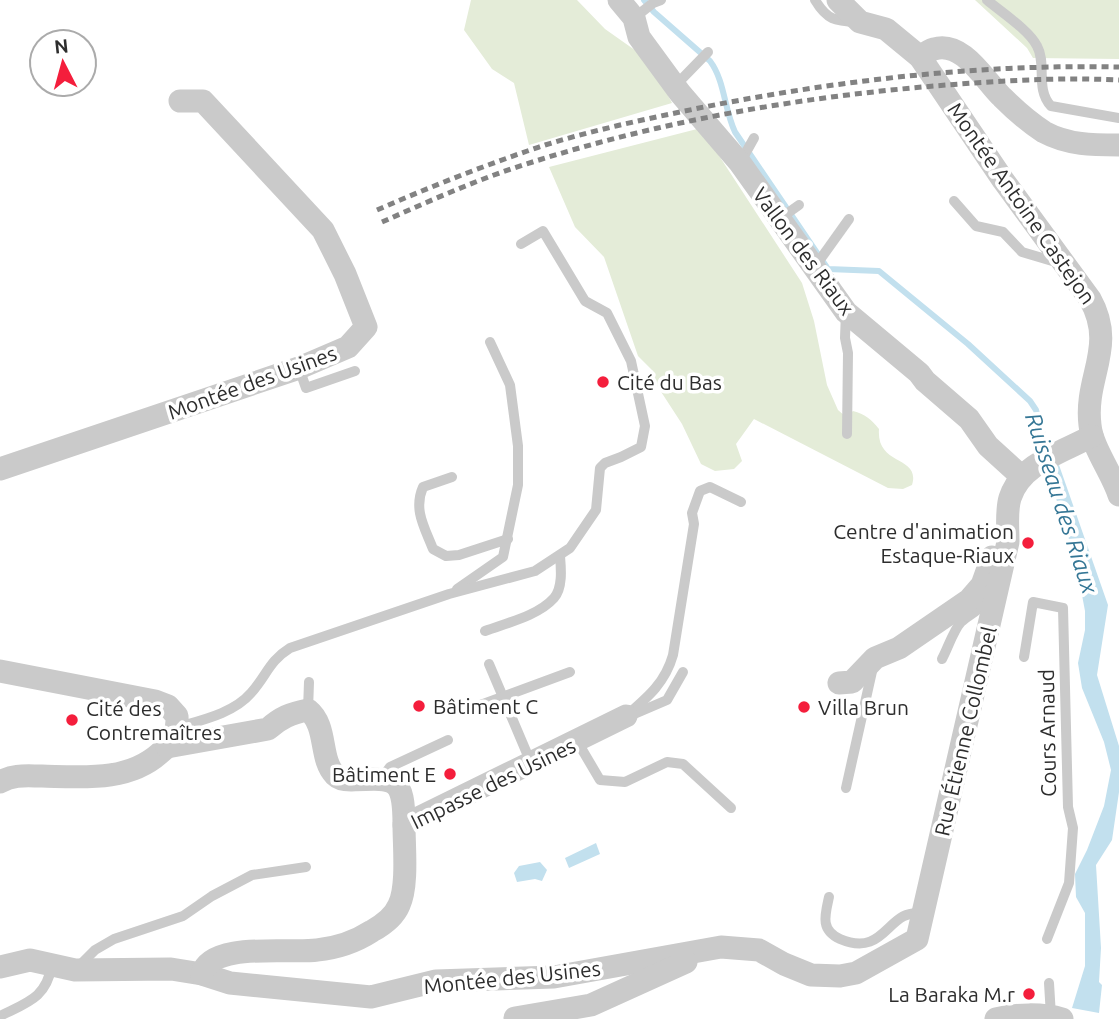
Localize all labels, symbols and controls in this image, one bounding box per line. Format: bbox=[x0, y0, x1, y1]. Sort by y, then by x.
north arrow bbox=[28, 28, 98, 98]
text: N bbox=[53, 34, 69, 58]
street label: Montée Antoine Castejon bbox=[943, 98, 1101, 308]
street label: Vallon des Riaux bbox=[748, 183, 860, 320]
street label: Montée des Usines bbox=[164, 340, 340, 424]
place label: Cité du Bas bbox=[617, 370, 722, 394]
marker: Cité du Bas bbox=[595, 374, 611, 390]
water label: Ruisseau des Riaux bbox=[1021, 410, 1103, 598]
place label: Centre d'animation Estaque-Riaux bbox=[833, 519, 1014, 567]
marker: Centre d'animation Estaque-Riaux bbox=[1020, 535, 1036, 551]
street label: Rue Étienne Collombel bbox=[929, 624, 1001, 838]
street label: Cours Arnaud bbox=[1034, 669, 1060, 797]
place label: Bâtiment C bbox=[433, 694, 538, 718]
place label: Villa Brun bbox=[818, 695, 909, 719]
place label: Cité des Contremaîtres bbox=[86, 696, 222, 744]
marker: Bâtiment C bbox=[411, 698, 427, 714]
marker: Villa Brun bbox=[796, 699, 812, 715]
marker: Cité des Contremaîtres bbox=[64, 712, 80, 728]
street label: Impasse des Usines bbox=[407, 733, 579, 833]
place label: Bâtiment E bbox=[332, 762, 436, 786]
marker: Bâtiment E bbox=[442, 766, 458, 782]
street label: Montée des Usines bbox=[422, 956, 602, 998]
place label: La Baraka M.r bbox=[888, 982, 1015, 1006]
marker: La Baraka M.r bbox=[1021, 986, 1037, 1002]

